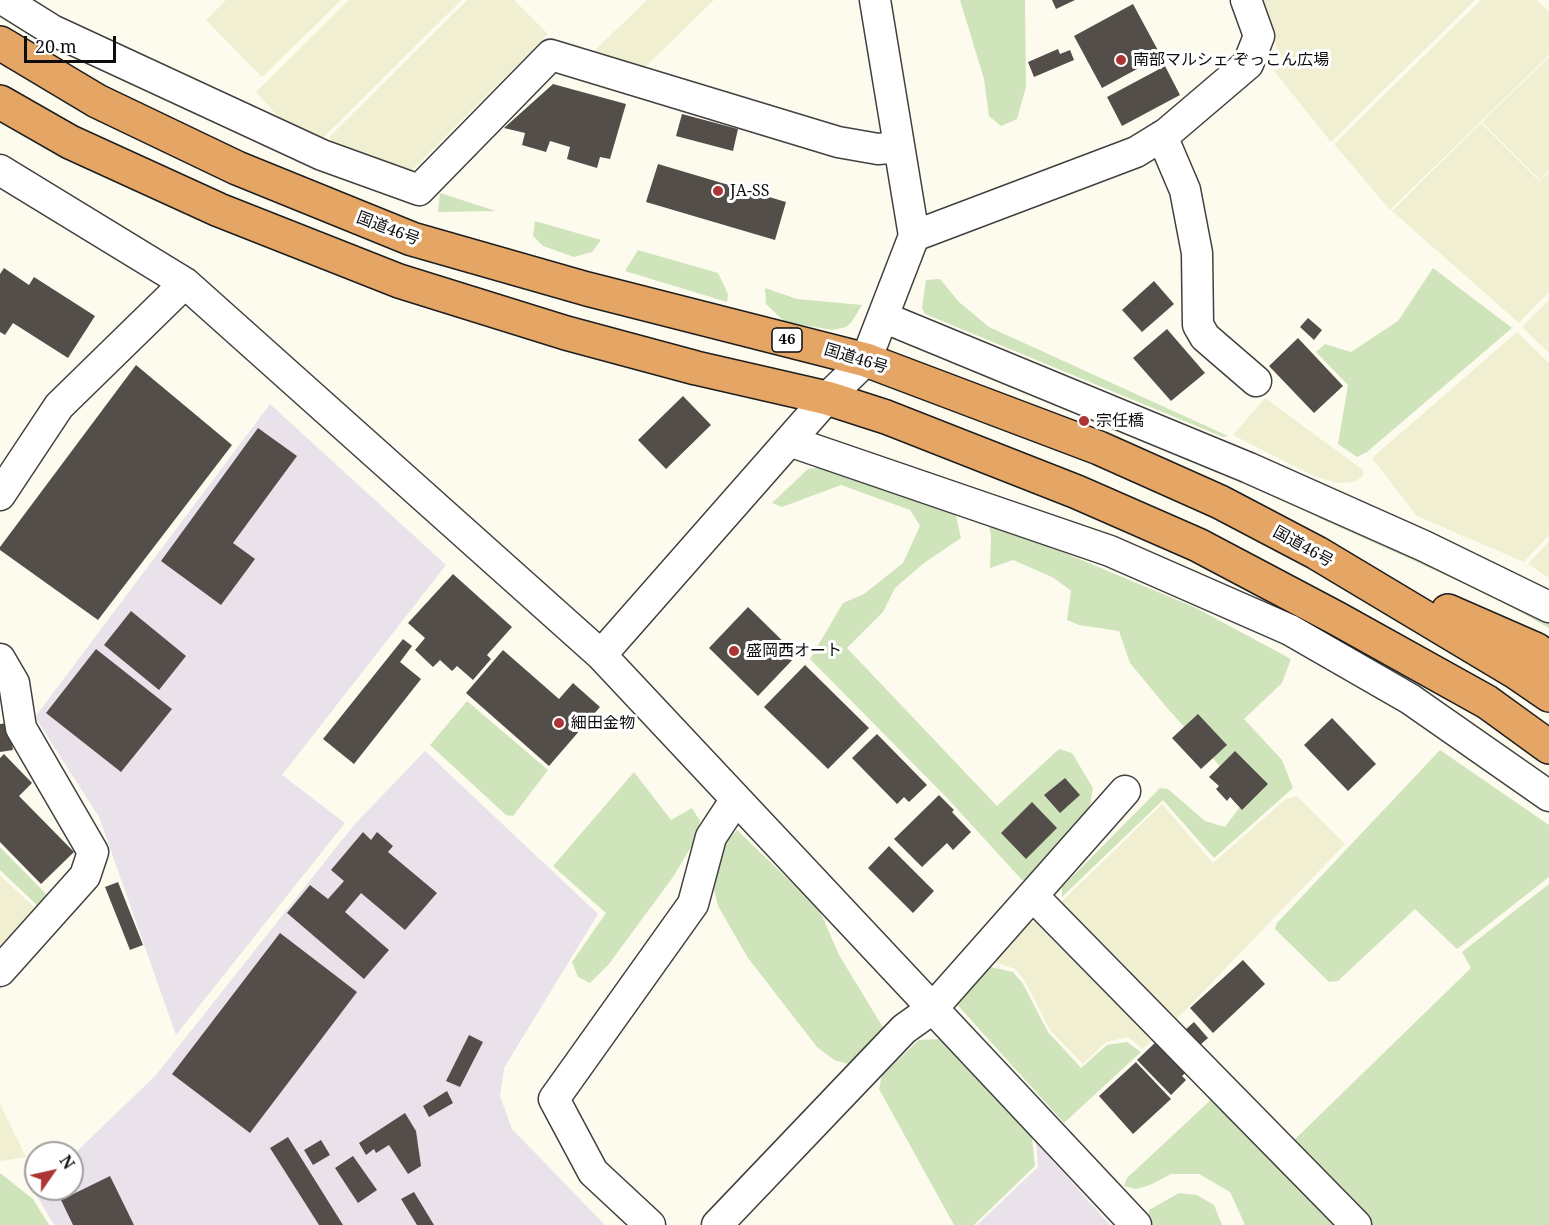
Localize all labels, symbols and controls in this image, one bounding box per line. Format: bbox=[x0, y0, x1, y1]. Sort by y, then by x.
scale bar bbox=[27, 24, 118, 62]
text: 20 m bbox=[35, 34, 77, 58]
place label: 南部マルシェ ぞっこん広場 bbox=[1133, 50, 1329, 70]
marker: 南部マルシェ ぞっこん広場 bbox=[1114, 53, 1128, 67]
place label: JA-SS bbox=[730, 181, 769, 201]
marker: JA-SS bbox=[711, 184, 725, 198]
street label: 国道46号 bbox=[354, 208, 422, 250]
road number: 46 bbox=[772, 328, 802, 352]
street label: 国道46号 bbox=[822, 340, 890, 378]
place label: 宗任橋 bbox=[1096, 411, 1144, 431]
marker: 宗任橋 bbox=[1077, 414, 1091, 428]
street label: 国道46号 bbox=[1270, 523, 1336, 571]
place label: 盛岡西オート bbox=[746, 641, 842, 661]
marker: 盛岡西オート bbox=[727, 644, 741, 658]
place label: 細田金物 bbox=[571, 713, 635, 733]
marker: 細田金物 bbox=[552, 716, 566, 730]
north arrow bbox=[24, 1141, 84, 1201]
text: N bbox=[55, 1151, 80, 1173]

